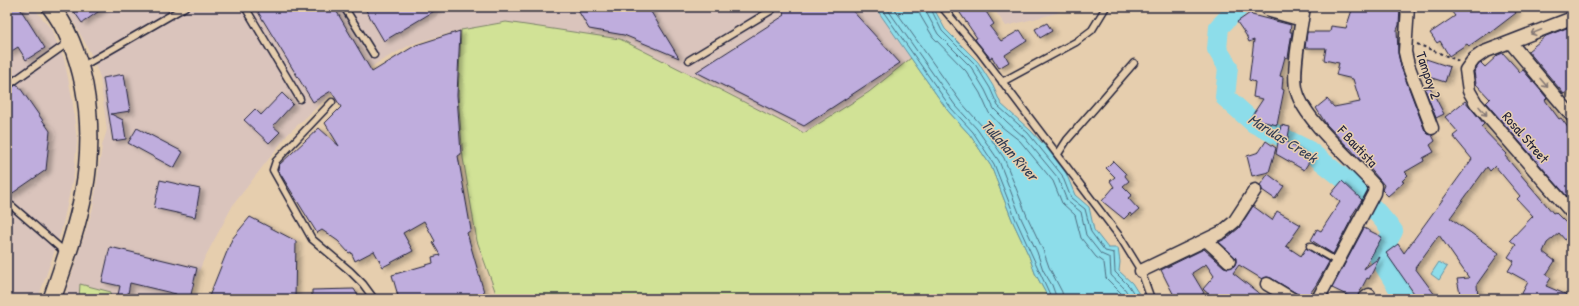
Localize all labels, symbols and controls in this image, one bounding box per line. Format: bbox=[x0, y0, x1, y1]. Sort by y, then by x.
one-way arrow bbox=[1530, 29, 1542, 36]
street label: Tampoy 2 bbox=[1411, 49, 1446, 102]
one-way arrow bbox=[1539, 77, 1548, 87]
one-way arrow bbox=[1479, 106, 1488, 117]
street label: Rosal Street bbox=[1498, 107, 1554, 167]
water label: Marulas Creek bbox=[1244, 108, 1323, 168]
water label: Tullahan River bbox=[977, 115, 1045, 187]
street label: F Bautista bbox=[1333, 120, 1382, 171]

